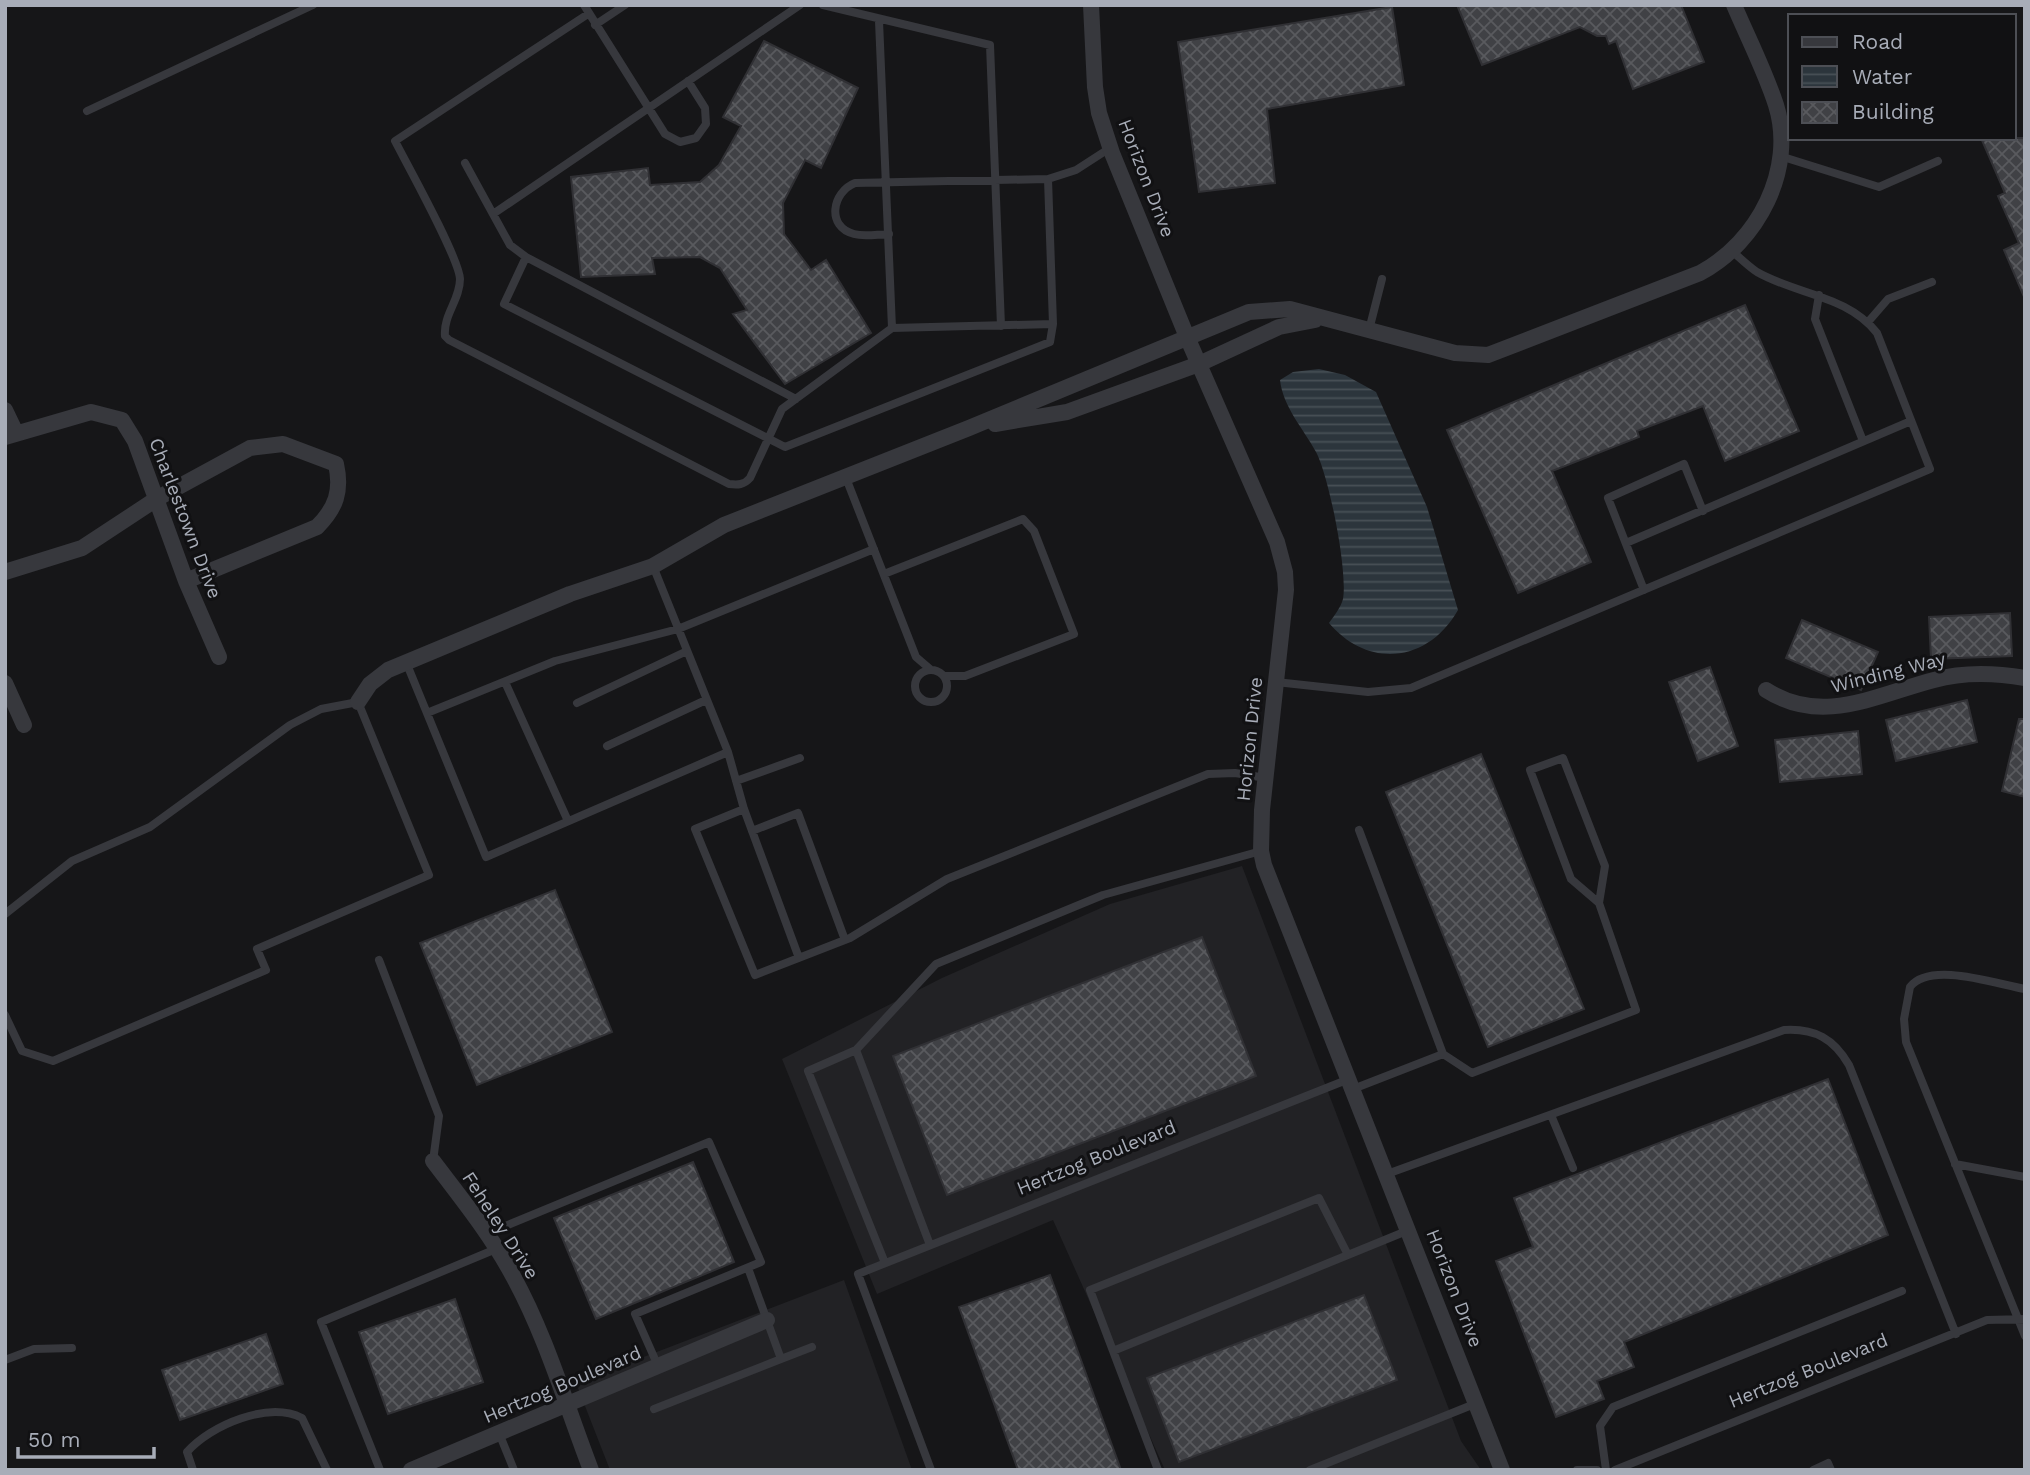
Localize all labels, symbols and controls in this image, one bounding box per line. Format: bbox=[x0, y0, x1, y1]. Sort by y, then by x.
legend bbox=[1788, 14, 2016, 140]
text: Road bbox=[1852, 29, 1903, 54]
text: Water bbox=[1852, 64, 1913, 89]
text: Building bbox=[1852, 99, 1934, 124]
street label: Horizon Drive bbox=[1113, 116, 1180, 241]
street label: Charlestown Drive bbox=[144, 434, 227, 602]
street label: Winding Way bbox=[1828, 647, 1948, 698]
street label: Horizon Drive bbox=[1232, 676, 1267, 802]
street label: Hertzog Boulevard bbox=[1013, 1115, 1179, 1200]
street label: Feheley Drive bbox=[457, 1167, 544, 1283]
street label: Horizon Drive bbox=[1421, 1226, 1488, 1351]
street label: Hertzog Boulevard bbox=[1725, 1328, 1891, 1413]
street label: Hertzog Boulevard bbox=[480, 1341, 645, 1428]
scale bar bbox=[18, 1416, 154, 1460]
text: 50 m bbox=[28, 1427, 80, 1452]

